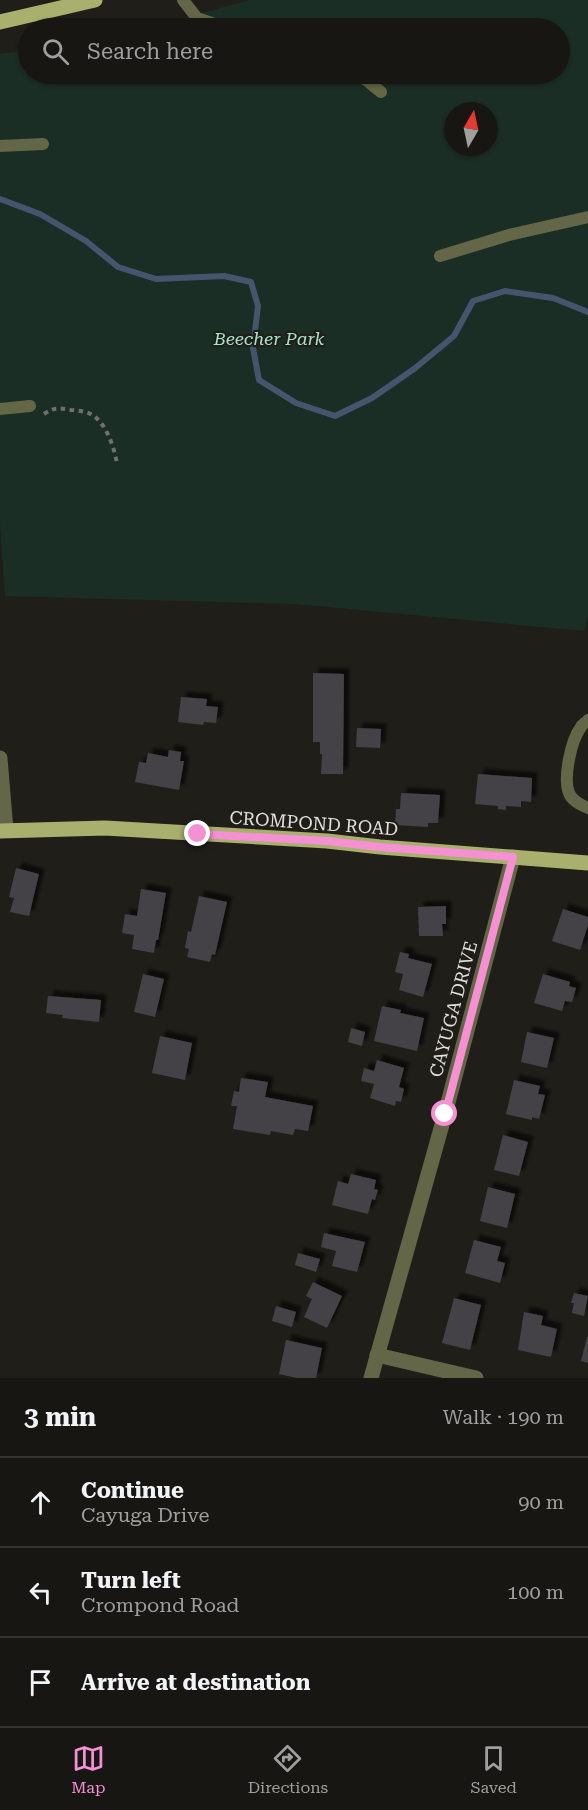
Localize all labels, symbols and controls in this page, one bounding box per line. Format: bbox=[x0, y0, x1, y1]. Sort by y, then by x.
search box bbox=[18, 18, 570, 84]
icon: search bbox=[39, 35, 72, 68]
text: Search here bbox=[87, 39, 213, 64]
north arrow bbox=[444, 102, 498, 156]
park label: Beecher Park bbox=[213, 328, 325, 349]
street label: CROMPOND ROAD bbox=[229, 807, 399, 839]
route end bbox=[184, 820, 210, 846]
street label: CAYUGA DRIVE bbox=[425, 939, 481, 1079]
route start bbox=[431, 1100, 457, 1126]
text: 3 min bbox=[24, 1402, 96, 1432]
text: Walk · 190 m bbox=[443, 1405, 564, 1429]
text: Continue bbox=[81, 1478, 184, 1503]
icon: ahead bbox=[24, 1486, 57, 1519]
text: 90 m bbox=[518, 1490, 564, 1514]
text: Cayuga Drive bbox=[81, 1503, 209, 1527]
text: Turn left bbox=[81, 1568, 181, 1593]
icon: left bbox=[24, 1576, 57, 1609]
text: 100 m bbox=[507, 1580, 564, 1604]
text: Crompond Road bbox=[81, 1593, 239, 1617]
icon: arrive bbox=[24, 1666, 57, 1699]
text: Arrive at destination bbox=[81, 1670, 310, 1695]
tab: Map bbox=[71, 1742, 105, 1797]
tab: Directions bbox=[248, 1742, 328, 1797]
tab: Saved bbox=[470, 1742, 517, 1797]

